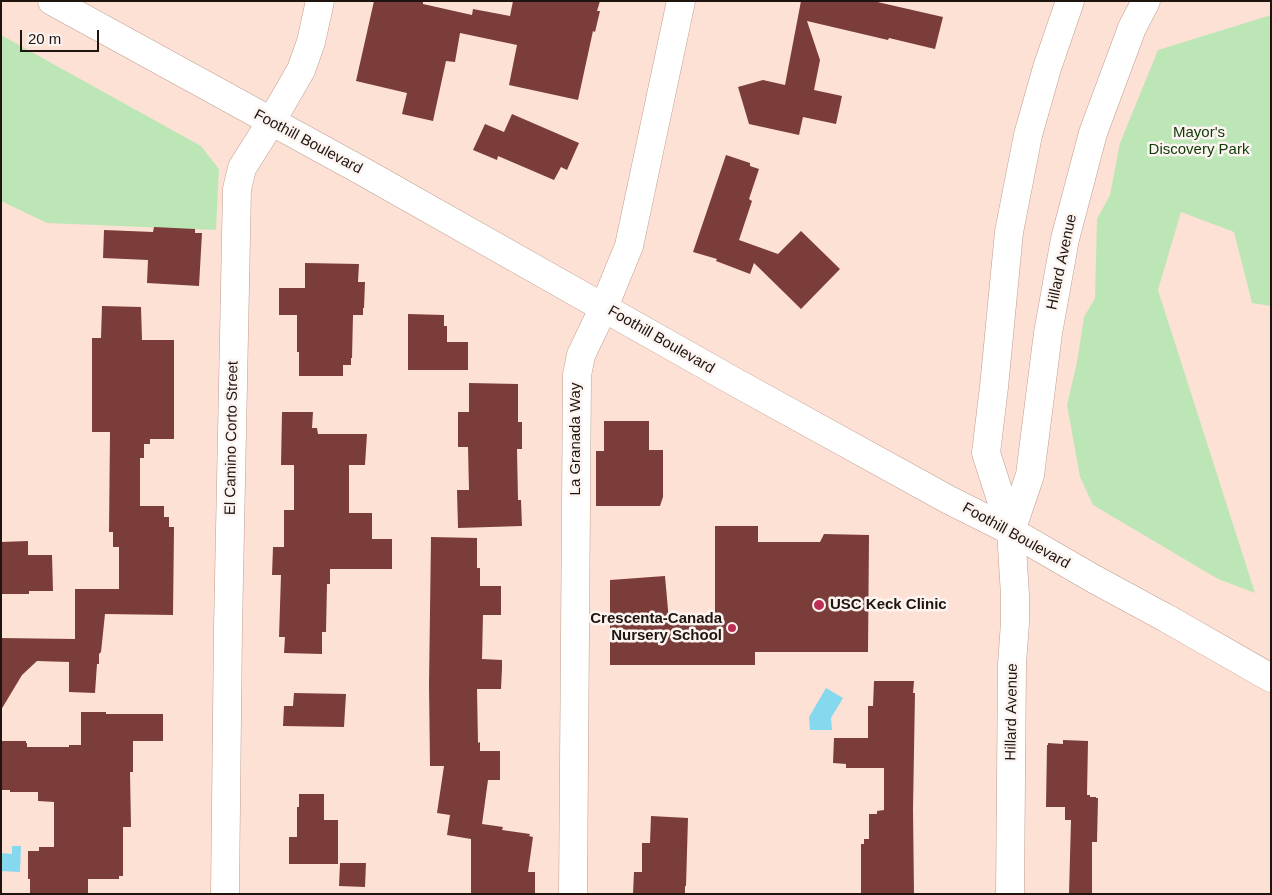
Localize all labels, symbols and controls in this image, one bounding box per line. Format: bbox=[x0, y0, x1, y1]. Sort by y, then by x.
scale bar bbox=[22, 20, 101, 52]
text: 20 m bbox=[28, 30, 61, 47]
street label: Foothill Boulevard bbox=[251, 106, 365, 178]
park label: Mayor's Discovery Park bbox=[1149, 124, 1249, 159]
street label: Hillard Avenue bbox=[1043, 213, 1081, 311]
street label: Foothill Boulevard bbox=[605, 302, 717, 378]
street label: El Camino Corto Street bbox=[222, 361, 242, 515]
street label: La Granada Way bbox=[567, 383, 585, 495]
street label: Foothill Boulevard bbox=[959, 499, 1073, 573]
place label: USC Keck Clinic bbox=[830, 596, 947, 614]
marker: USC Keck Clinic bbox=[812, 598, 826, 612]
place label: Crescenta-Canada Nursery School bbox=[590, 610, 722, 645]
marker: Crescenta-Canada Nursery School bbox=[726, 622, 738, 634]
street label: Hillard Avenue bbox=[1002, 663, 1022, 761]

